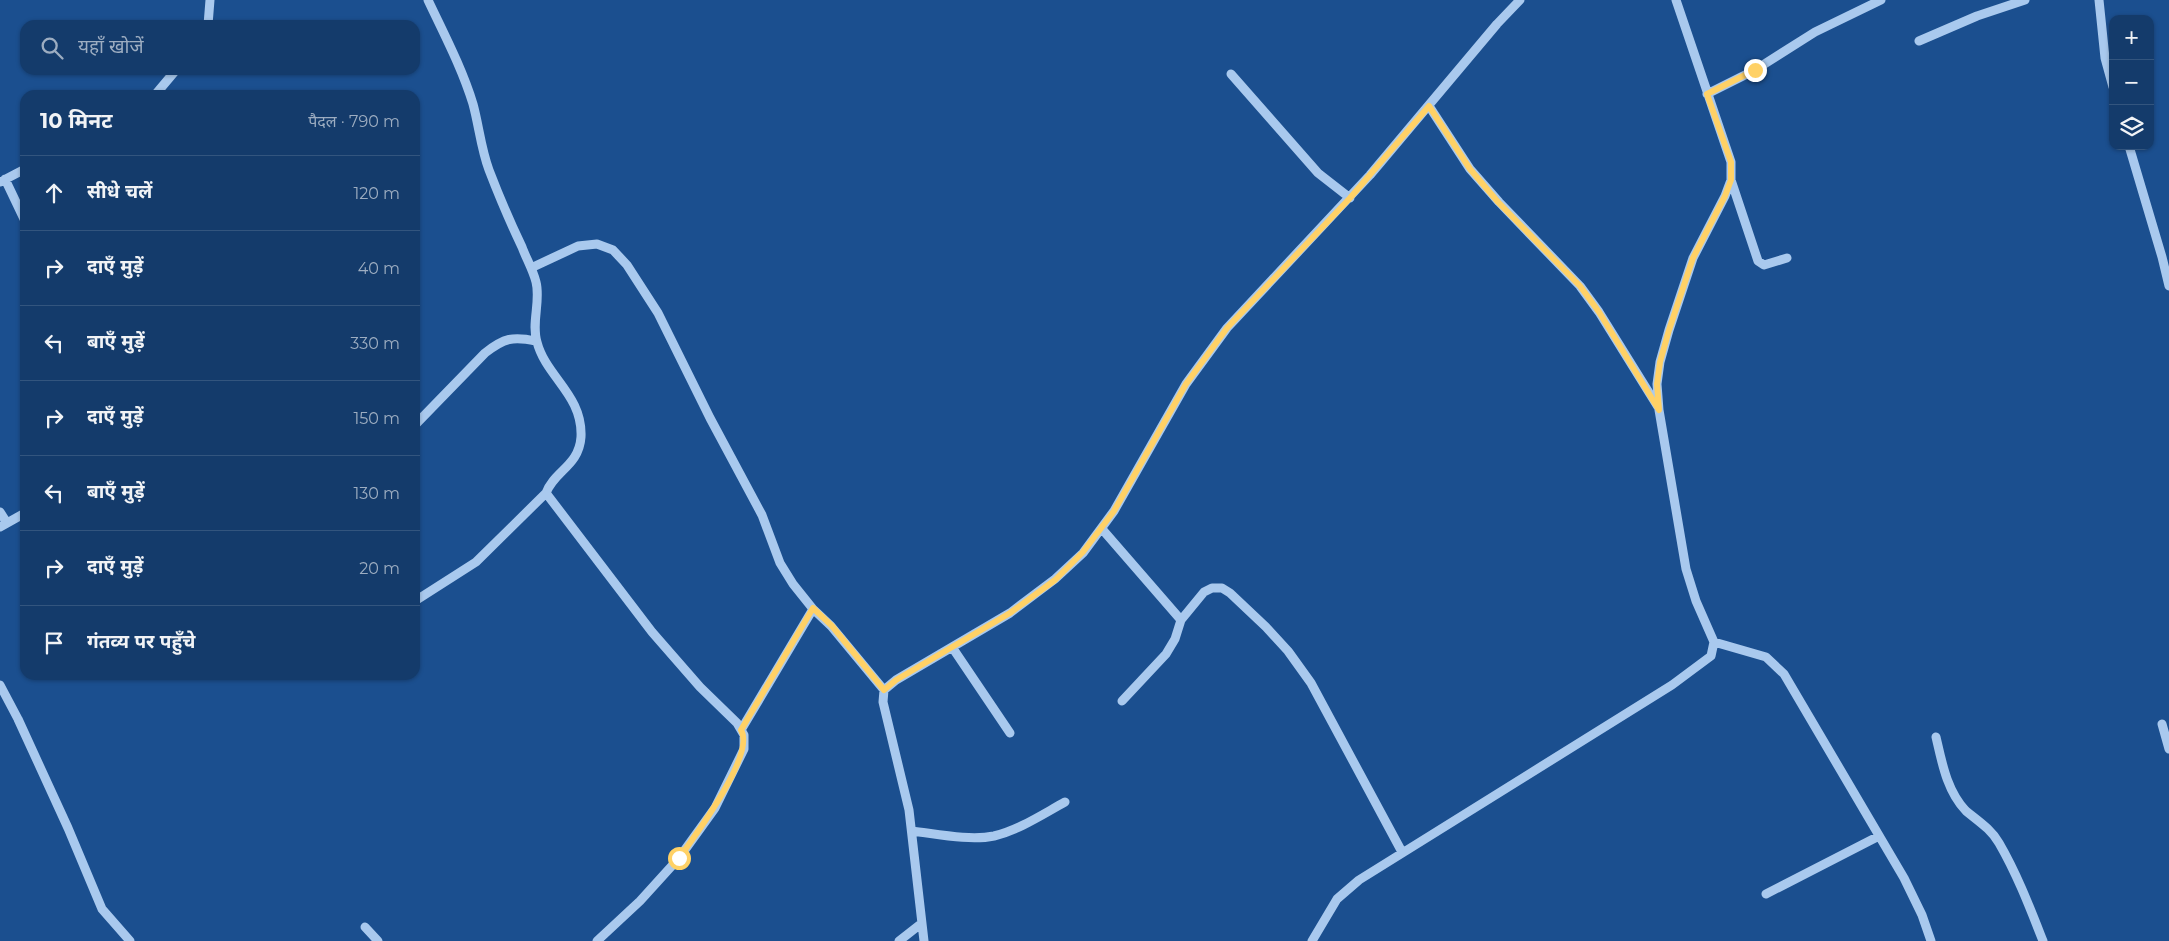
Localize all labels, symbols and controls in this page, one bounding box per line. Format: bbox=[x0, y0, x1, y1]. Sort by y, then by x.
map controls bbox=[2109, 15, 2154, 150]
button: + bbox=[2109, 15, 2154, 60]
search box bbox=[20, 20, 420, 75]
icon: search bbox=[38, 34, 66, 62]
text: यहाँ खोजें bbox=[78, 35, 144, 58]
route end bbox=[1744, 59, 1767, 82]
button: − bbox=[2109, 60, 2154, 105]
button: layers bbox=[2109, 105, 2154, 150]
text: 10 मिनट bbox=[40, 108, 113, 133]
text: पैदल · 790 m bbox=[308, 112, 400, 131]
icon: ahead bbox=[40, 179, 68, 207]
text: सीधे चलें bbox=[87, 180, 152, 203]
text: 120 m bbox=[353, 184, 400, 203]
icon: right bbox=[40, 254, 68, 282]
text: दाएँ मुड़ें bbox=[87, 255, 143, 278]
text: 40 m bbox=[358, 259, 400, 278]
icon: left bbox=[40, 329, 68, 357]
text: बाएँ मुड़ें bbox=[87, 330, 144, 353]
text: 330 m bbox=[350, 334, 400, 353]
icon: right bbox=[40, 404, 68, 432]
text: दाएँ मुड़ें bbox=[87, 405, 143, 428]
text: 150 m bbox=[353, 409, 400, 428]
icon: left bbox=[40, 479, 68, 507]
text: बाएँ मुड़ें bbox=[87, 480, 144, 503]
text: 130 m bbox=[353, 484, 400, 503]
icon: right bbox=[40, 554, 68, 582]
text: दाएँ मुड़ें bbox=[87, 555, 143, 578]
text: 20 m bbox=[359, 559, 400, 578]
icon: arrive bbox=[40, 629, 68, 657]
text: गंतव्य पर पहुँचे bbox=[87, 630, 195, 653]
route start bbox=[668, 847, 691, 870]

